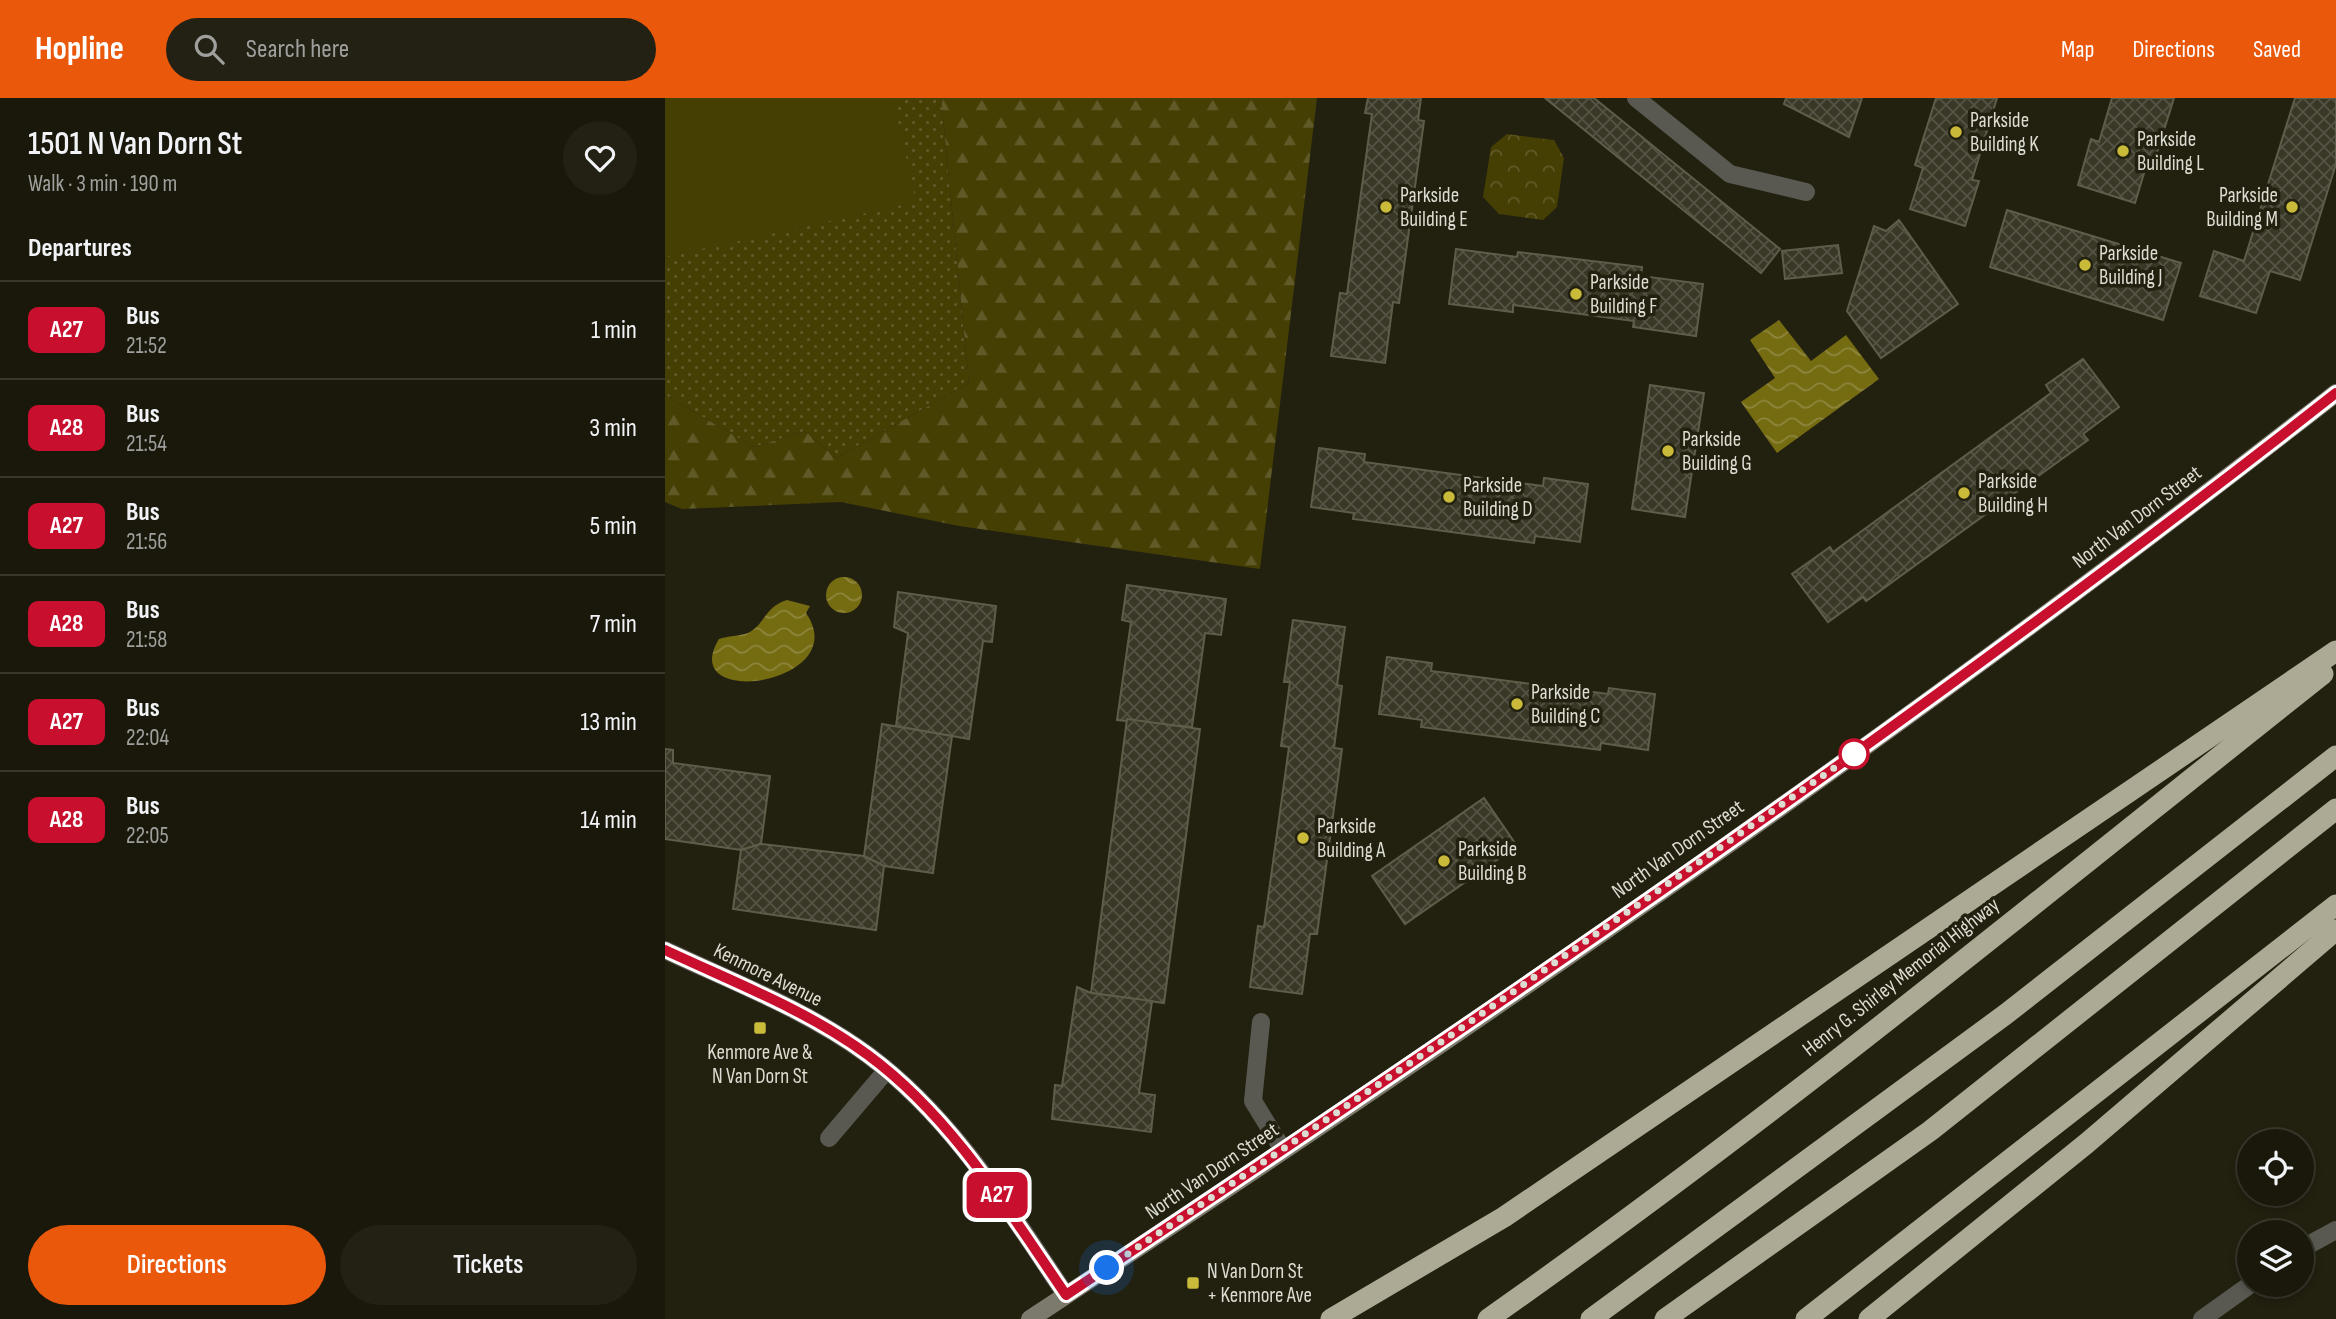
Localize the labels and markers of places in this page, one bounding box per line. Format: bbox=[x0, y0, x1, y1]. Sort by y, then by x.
place label: Parkside Building K bbox=[1970, 108, 2039, 157]
marker: Parkside Building K bbox=[1948, 124, 1964, 140]
place label: Parkside Building L bbox=[2137, 127, 2204, 176]
marker: Parkside Building L bbox=[2115, 143, 2131, 159]
place label: Parkside Building E bbox=[1400, 183, 1468, 232]
place label: Parkside Building M bbox=[2206, 183, 2278, 232]
marker: Parkside Building E bbox=[1378, 199, 1394, 215]
marker: Parkside Building M bbox=[2284, 199, 2300, 215]
place label: Parkside Building J bbox=[2099, 241, 2163, 290]
marker: Parkside Building J bbox=[2077, 257, 2093, 273]
place label: Parkside Building F bbox=[1590, 270, 1658, 319]
marker: Parkside Building F bbox=[1568, 286, 1584, 302]
place label: Parkside Building G bbox=[1682, 427, 1752, 476]
marker: Parkside Building G bbox=[1660, 443, 1676, 459]
place label: Parkside Building H bbox=[1978, 469, 2048, 518]
place label: Parkside Building D bbox=[1463, 473, 1533, 522]
marker: Parkside Building H bbox=[1956, 485, 1972, 501]
marker: Parkside Building D bbox=[1441, 489, 1457, 505]
place label: Parkside Building C bbox=[1531, 680, 1601, 729]
marker: Parkside Building C bbox=[1509, 696, 1525, 712]
unlabelled marker bbox=[1839, 739, 1869, 769]
place label: Parkside Building A bbox=[1317, 814, 1386, 863]
marker: Parkside Building A bbox=[1295, 830, 1311, 846]
place label: Parkside Building B bbox=[1458, 837, 1527, 886]
marker: Parkside Building B bbox=[1436, 853, 1452, 869]
marker: Kenmore Ave & N Van Dorn St bbox=[752, 1020, 768, 1036]
place label: Kenmore Ave & N Van Dorn St bbox=[707, 1040, 813, 1089]
place label: N Van Dorn St + Kenmore Ave bbox=[1207, 1259, 1312, 1308]
marker: N Van Dorn St + Kenmore Ave bbox=[1185, 1275, 1201, 1291]

